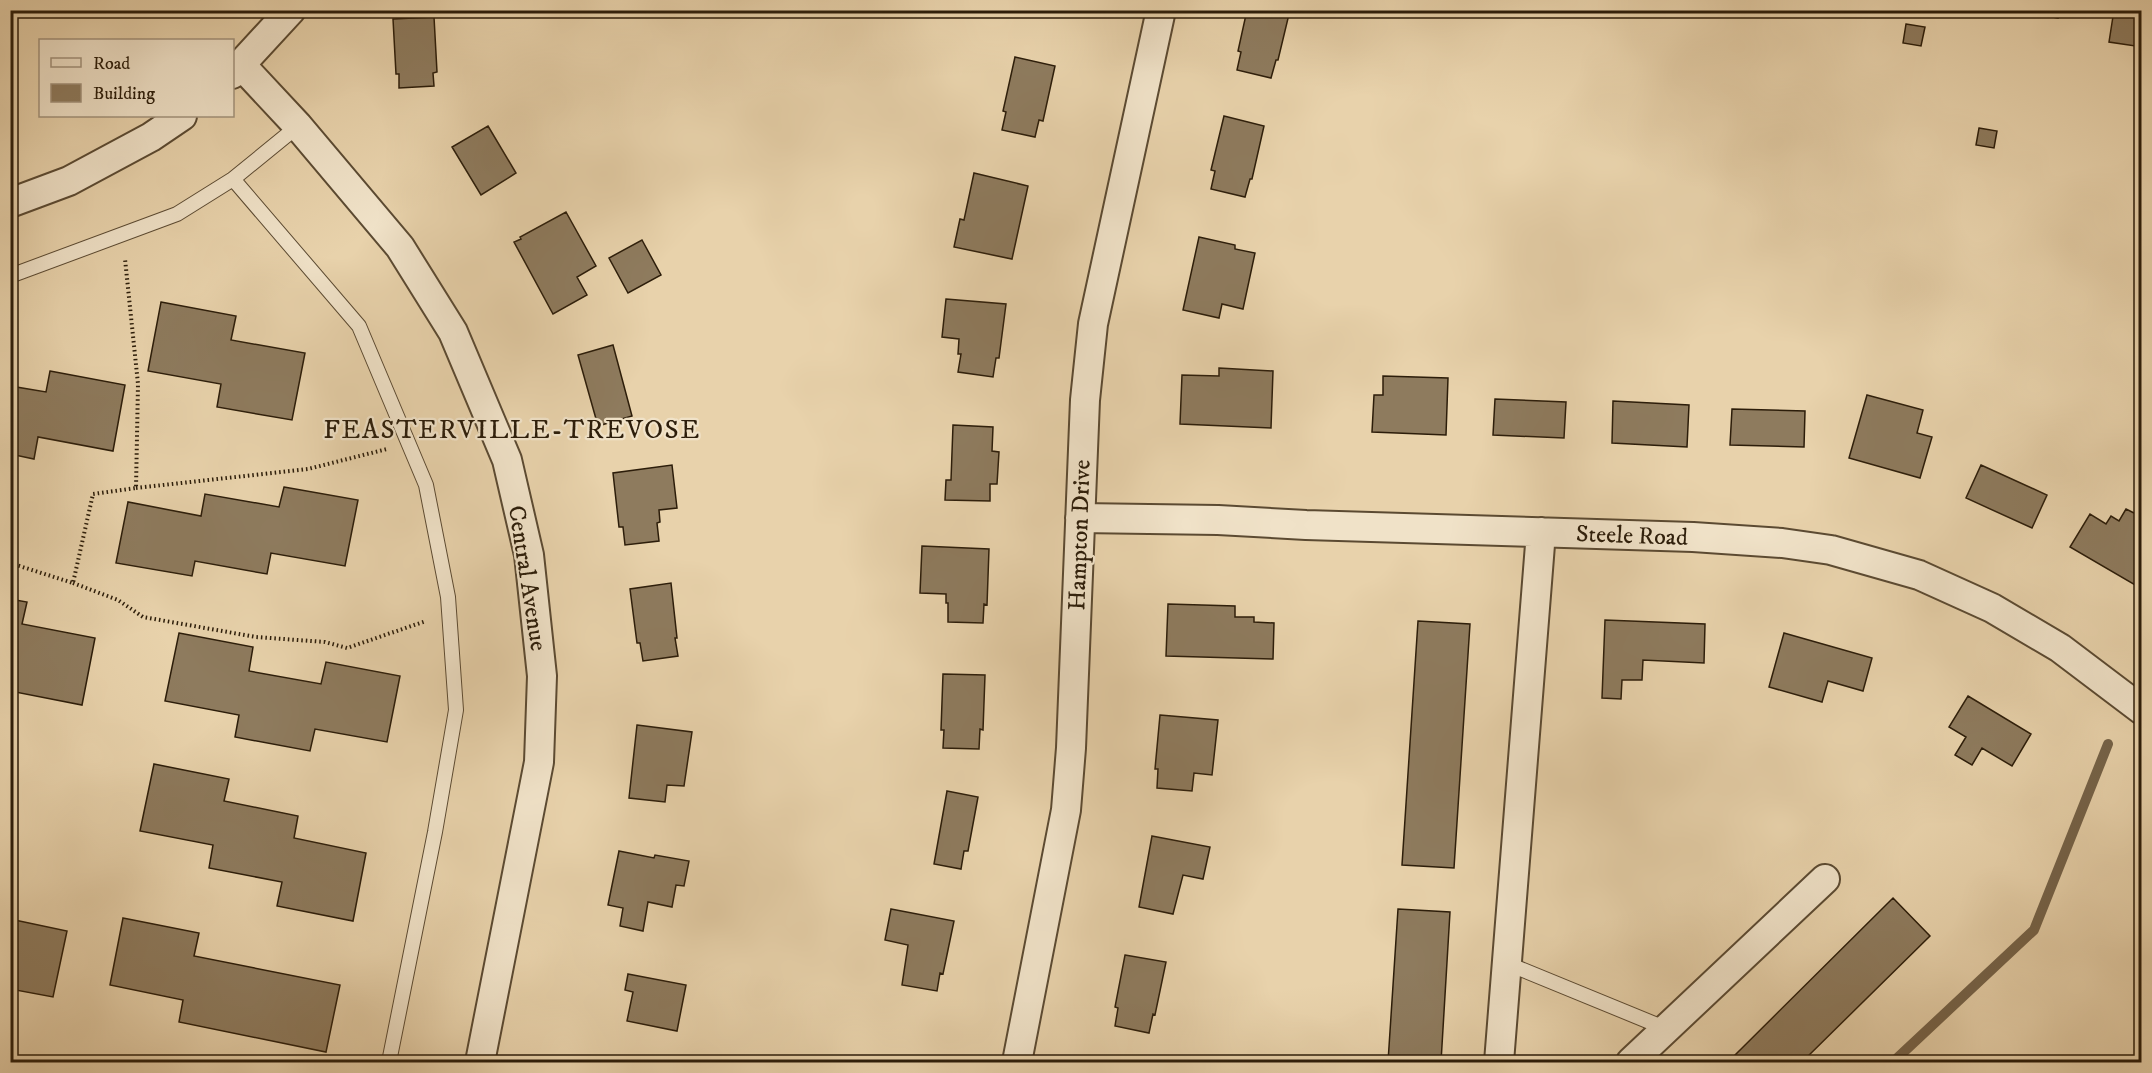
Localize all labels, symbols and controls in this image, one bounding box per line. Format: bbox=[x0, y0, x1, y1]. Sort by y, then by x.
legend bbox=[39, 39, 234, 117]
text: Road bbox=[93, 53, 130, 75]
text: Building bbox=[93, 83, 155, 105]
district label: FEASTERVILLE-TREVOSE bbox=[323, 413, 701, 447]
street label: Hampton Drive bbox=[1062, 459, 1098, 611]
street label: Central Avenue bbox=[501, 503, 553, 653]
street label: Steele Road bbox=[1575, 519, 1689, 553]

